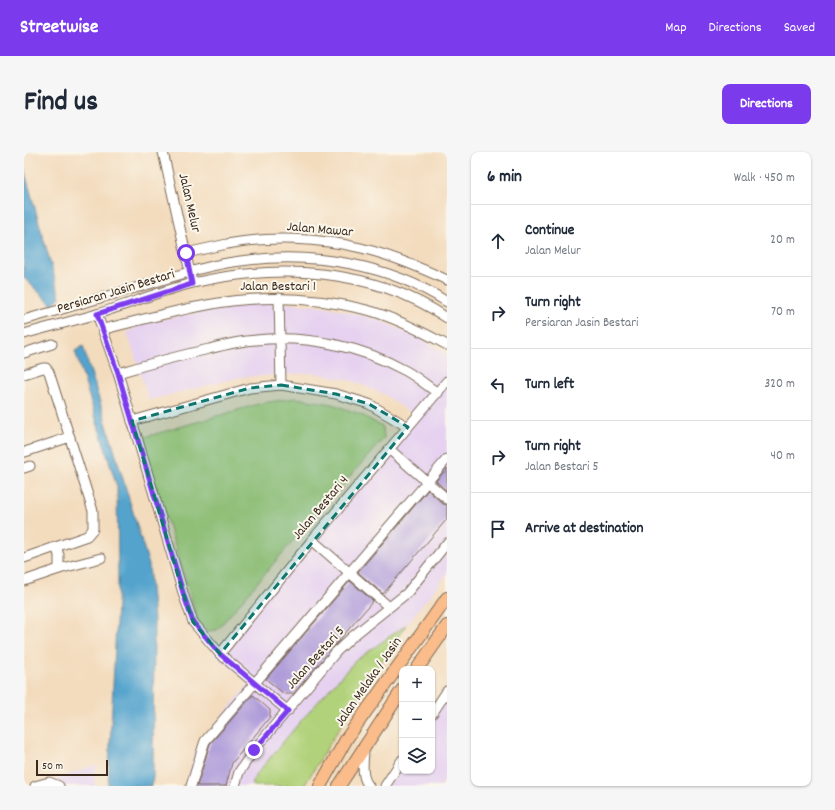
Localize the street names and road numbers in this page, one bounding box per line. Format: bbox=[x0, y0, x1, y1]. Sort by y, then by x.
street label: Jalan Melur bbox=[172, 171, 206, 235]
street label: Jalan Mawar bbox=[286, 217, 355, 243]
street label: Persiaran Jasin Bestari bbox=[55, 264, 178, 319]
street label: Jalan Bestari 1 bbox=[240, 277, 316, 297]
street label: Jalan Bestari 4 bbox=[288, 472, 354, 544]
street label: Jalan Bestari 5 bbox=[282, 622, 350, 694]
street label: Jalan Melaka / Jasin bbox=[331, 633, 407, 731]

